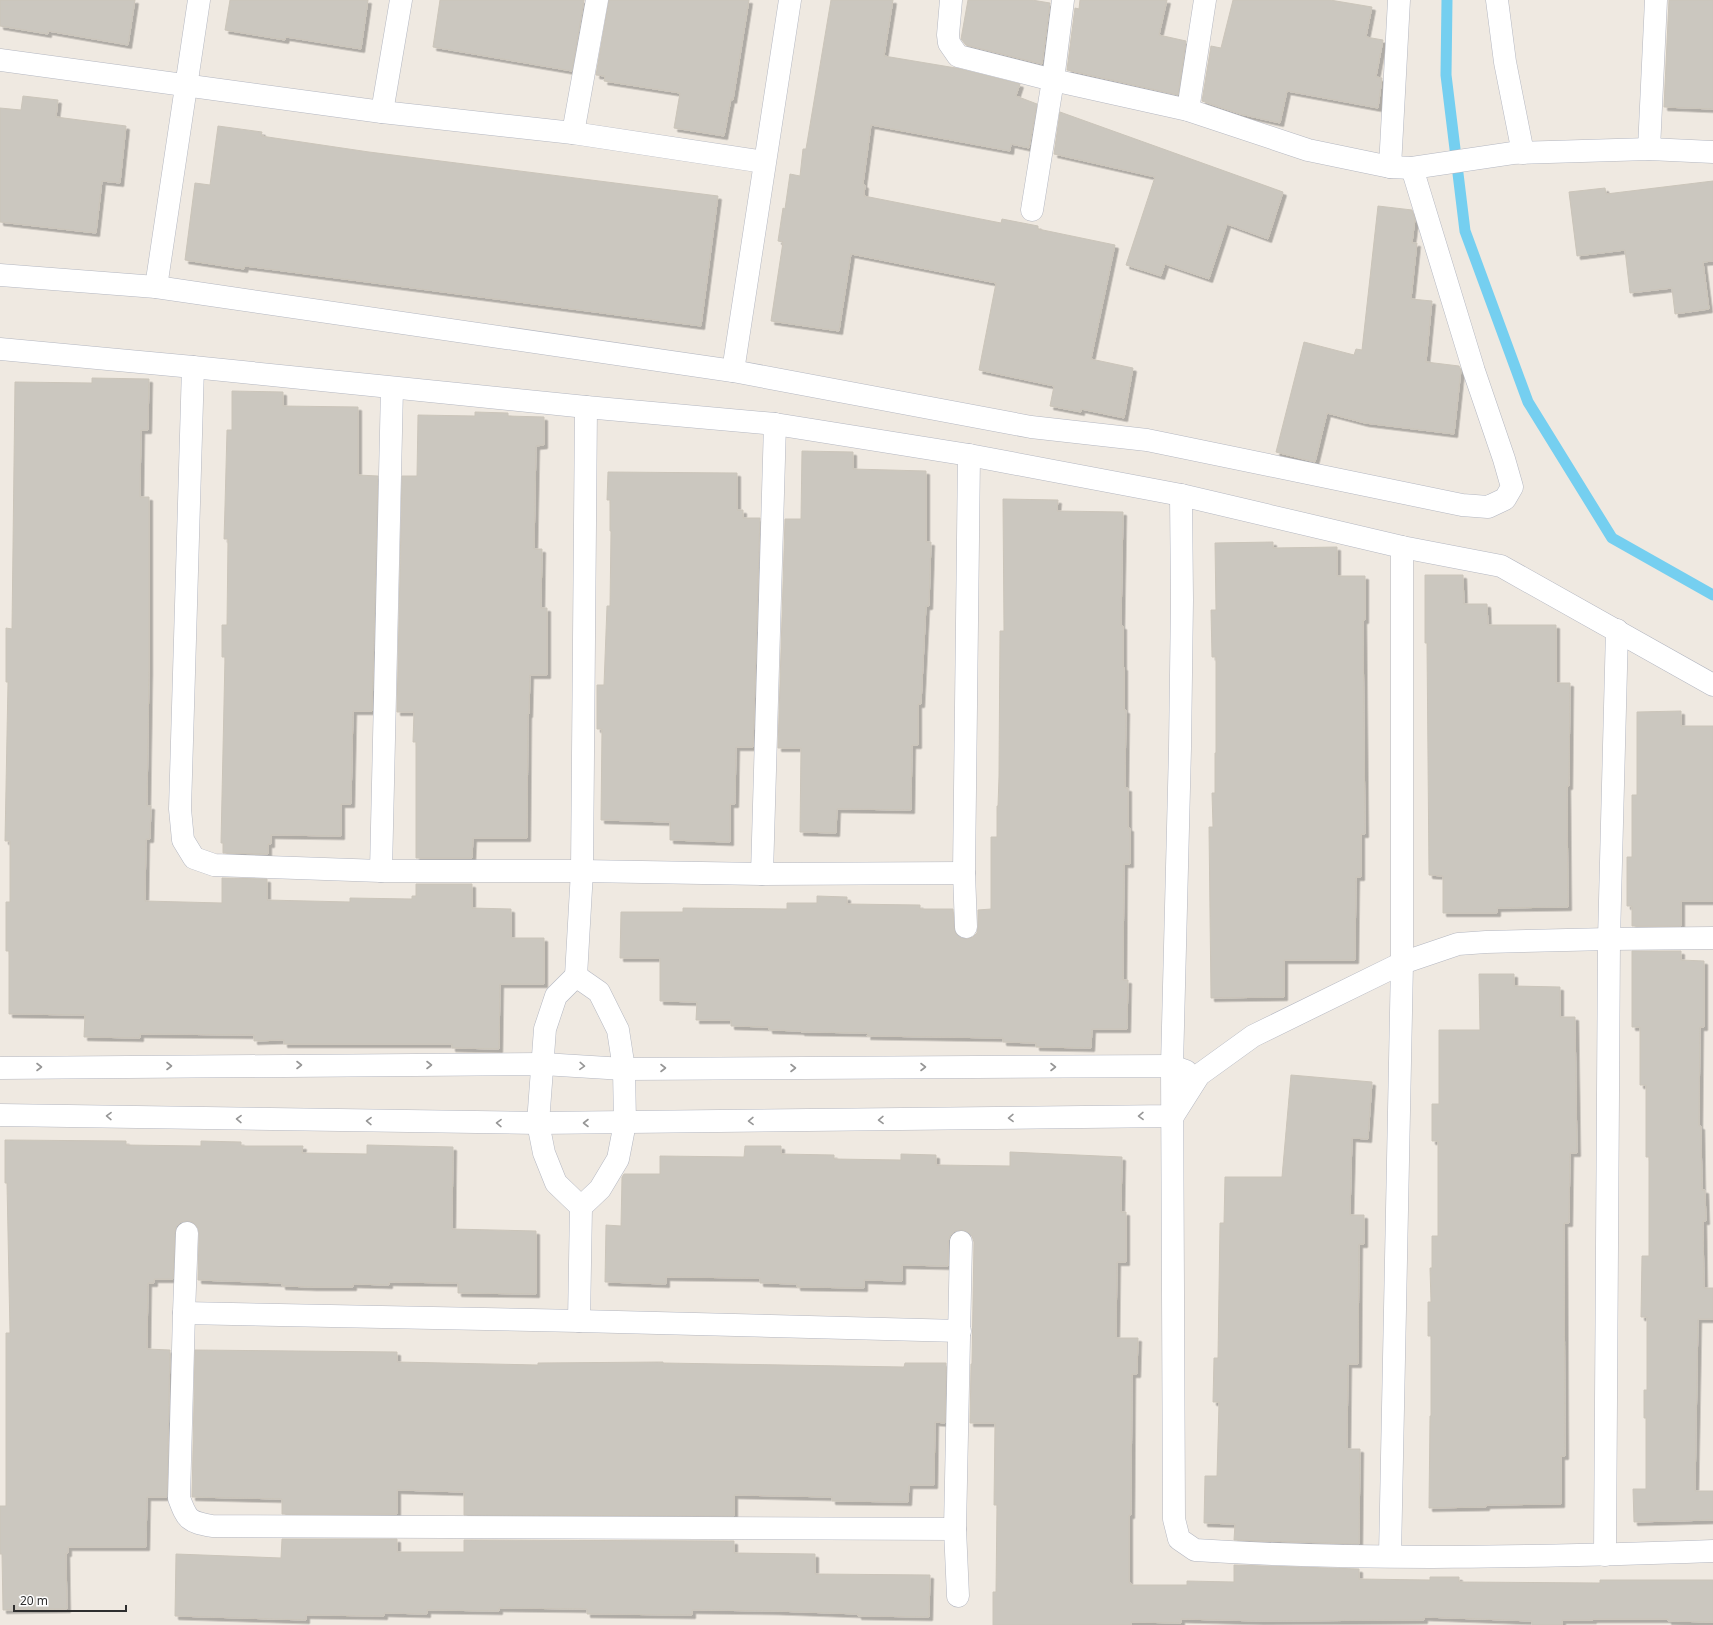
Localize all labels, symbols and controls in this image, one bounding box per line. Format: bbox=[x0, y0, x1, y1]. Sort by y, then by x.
one-way arrow bbox=[426, 1060, 432, 1069]
one-way arrow bbox=[296, 1061, 302, 1070]
one-way arrow bbox=[166, 1062, 172, 1070]
one-way arrow bbox=[579, 1062, 585, 1070]
one-way arrow bbox=[36, 1063, 42, 1071]
one-way arrow bbox=[920, 1063, 926, 1071]
one-way arrow bbox=[1050, 1063, 1056, 1071]
one-way arrow bbox=[660, 1064, 666, 1072]
one-way arrow bbox=[790, 1064, 796, 1072]
one-way arrow bbox=[106, 1112, 112, 1121]
one-way arrow bbox=[1138, 1112, 1144, 1121]
one-way arrow bbox=[236, 1114, 242, 1123]
one-way arrow bbox=[1008, 1114, 1014, 1122]
one-way arrow bbox=[878, 1116, 884, 1124]
one-way arrow bbox=[366, 1117, 372, 1125]
one-way arrow bbox=[748, 1117, 754, 1125]
one-way arrow bbox=[496, 1119, 502, 1127]
one-way arrow bbox=[583, 1119, 589, 1127]
scale bar bbox=[14, 1587, 126, 1613]
text: 20 m bbox=[20, 1592, 48, 1609]

